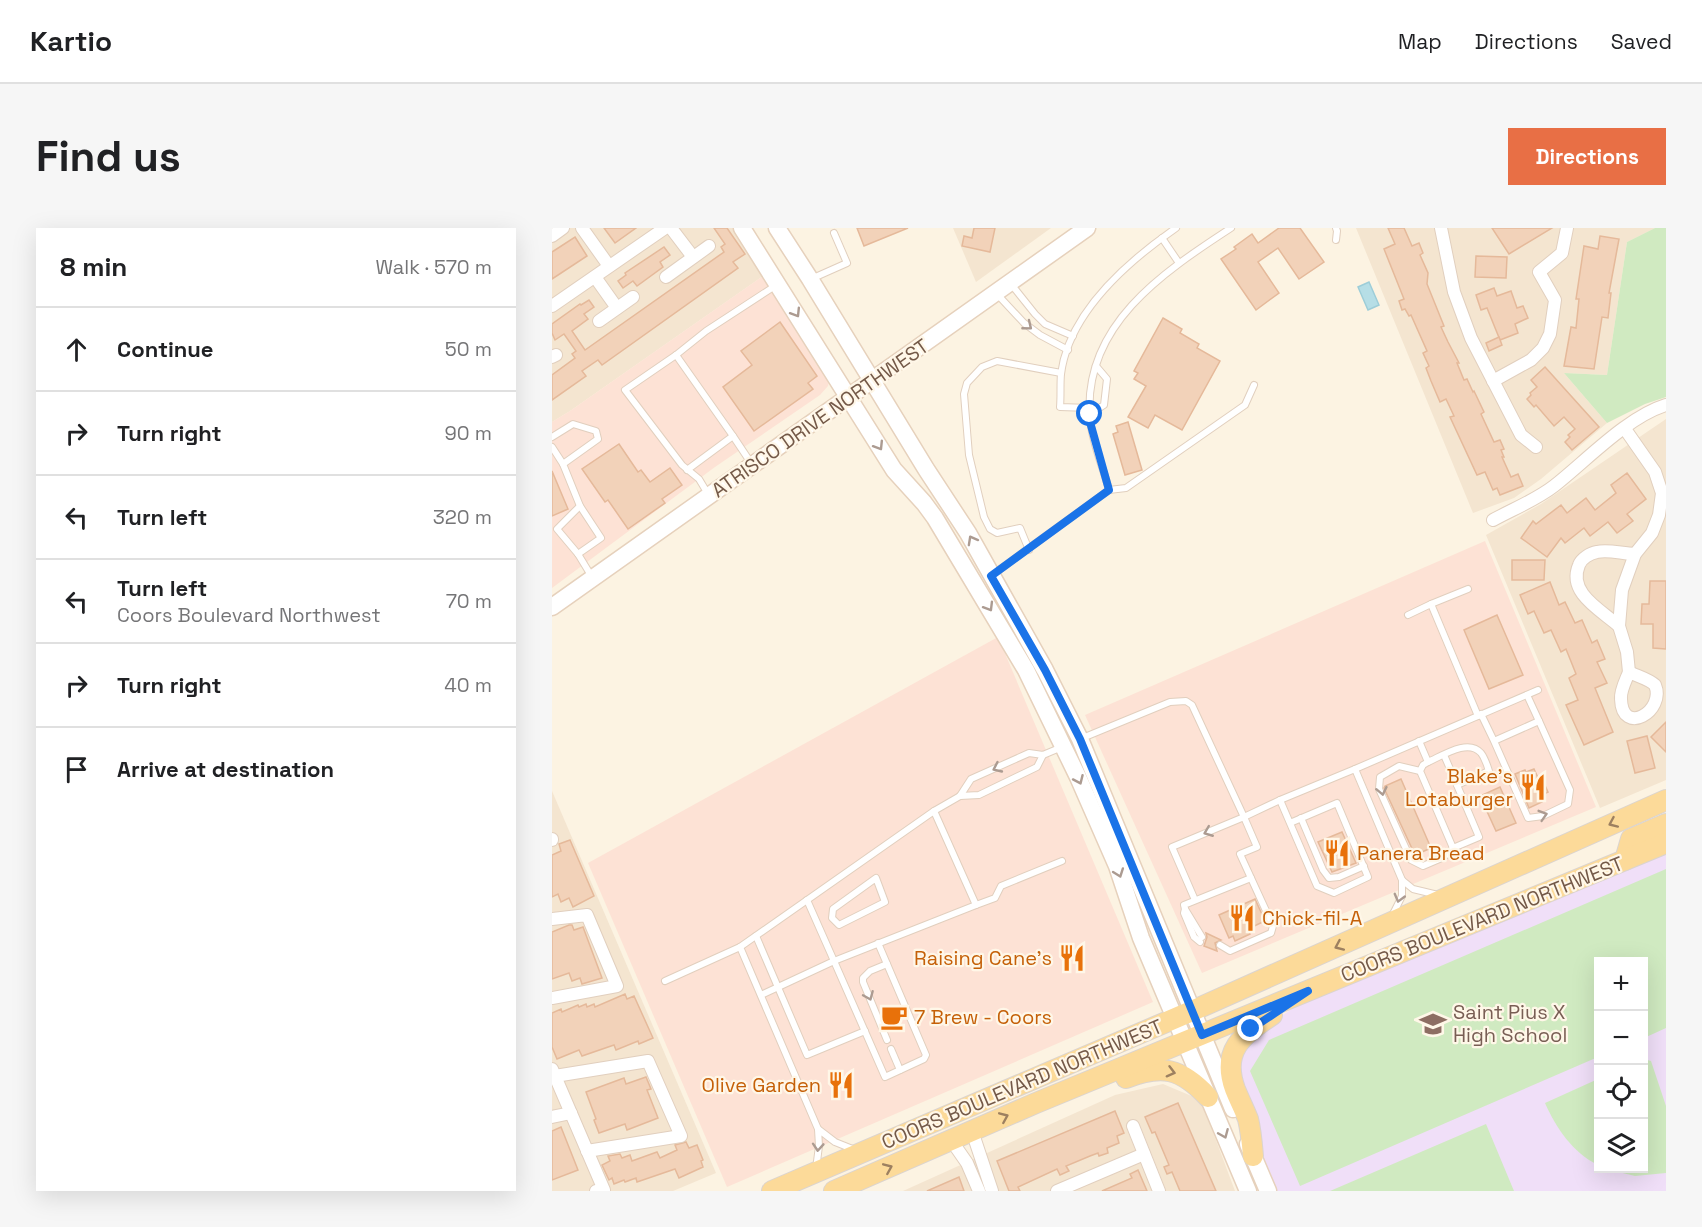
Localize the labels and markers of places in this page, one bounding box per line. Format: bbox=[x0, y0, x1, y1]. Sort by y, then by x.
place label: Blake's Lotaburger bbox=[1405, 763, 1513, 812]
restaurant icon: Blake's Lotaburger bbox=[1518, 772, 1548, 802]
restaurant icon: Panera Bread bbox=[1322, 838, 1352, 868]
place label: Panera Bread bbox=[1357, 840, 1485, 866]
restaurant icon: Chick-fil-A bbox=[1227, 903, 1257, 933]
place label: Chick-fil-A bbox=[1262, 905, 1363, 931]
restaurant icon: Raising Cane's bbox=[1057, 943, 1087, 973]
place label: Raising Cane's bbox=[914, 945, 1052, 971]
place label: Saint Pius X High School bbox=[1453, 999, 1567, 1048]
cafe icon: 7 Brew - Coors bbox=[879, 1002, 909, 1032]
place label: 7 Brew - Coors bbox=[914, 1004, 1052, 1030]
school or university icon: Saint Pius X High School bbox=[1418, 1009, 1448, 1039]
restaurant icon: Olive Garden bbox=[826, 1070, 856, 1100]
place label: Olive Garden bbox=[702, 1072, 821, 1098]

